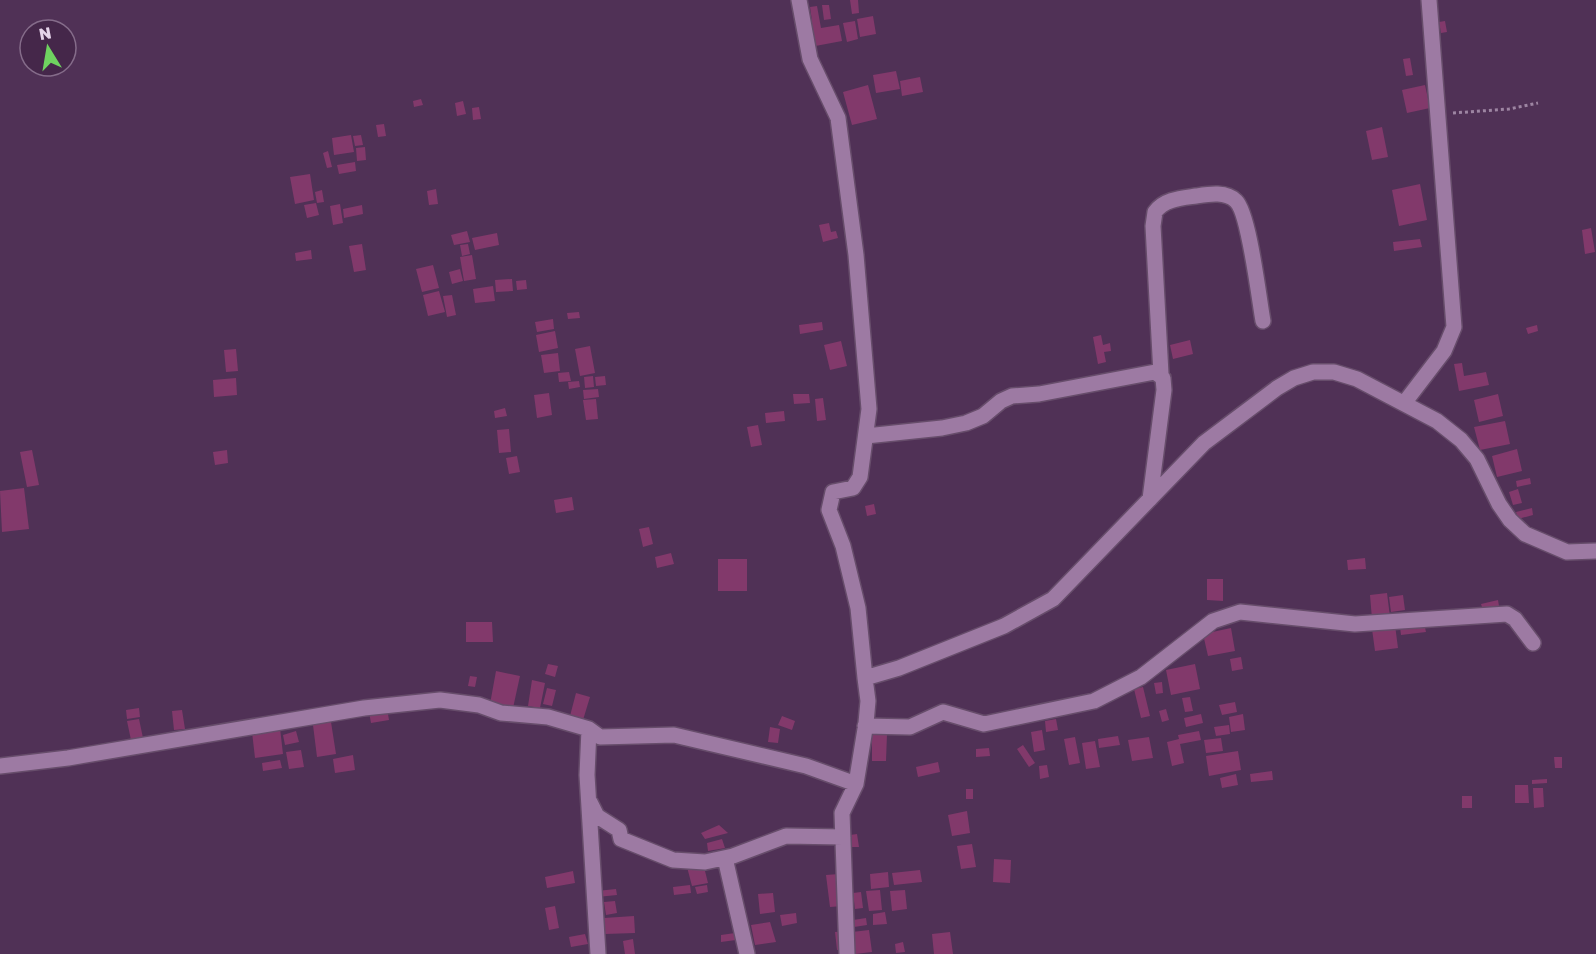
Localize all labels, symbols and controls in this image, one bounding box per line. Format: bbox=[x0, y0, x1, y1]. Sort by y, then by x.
north arrow bbox=[18, 18, 78, 78]
text: N bbox=[37, 22, 53, 44]

